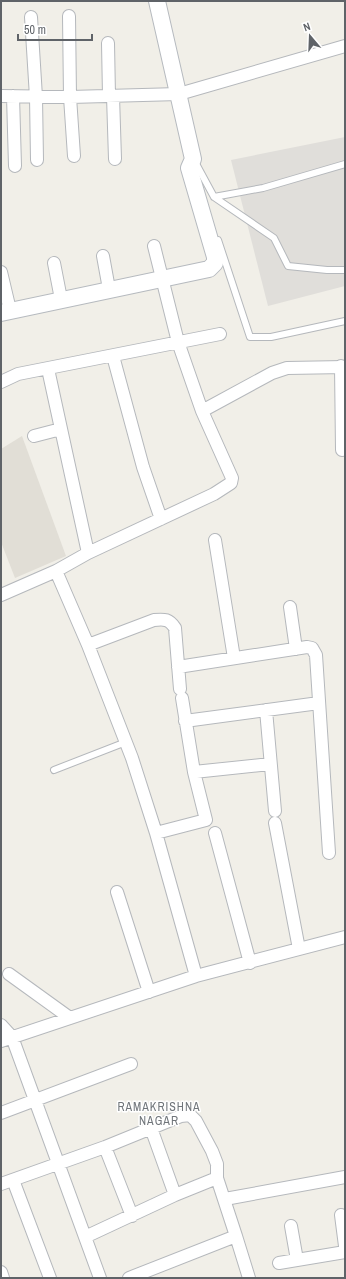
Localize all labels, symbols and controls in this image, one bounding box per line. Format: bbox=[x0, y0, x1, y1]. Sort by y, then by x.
scale bar bbox=[18, 16, 92, 42]
north arrow bbox=[290, 16, 330, 56]
text: N bbox=[301, 19, 312, 34]
text: 50 m bbox=[24, 22, 46, 38]
district label: RAMAKRISHNA NAGAR bbox=[117, 1099, 201, 1129]

